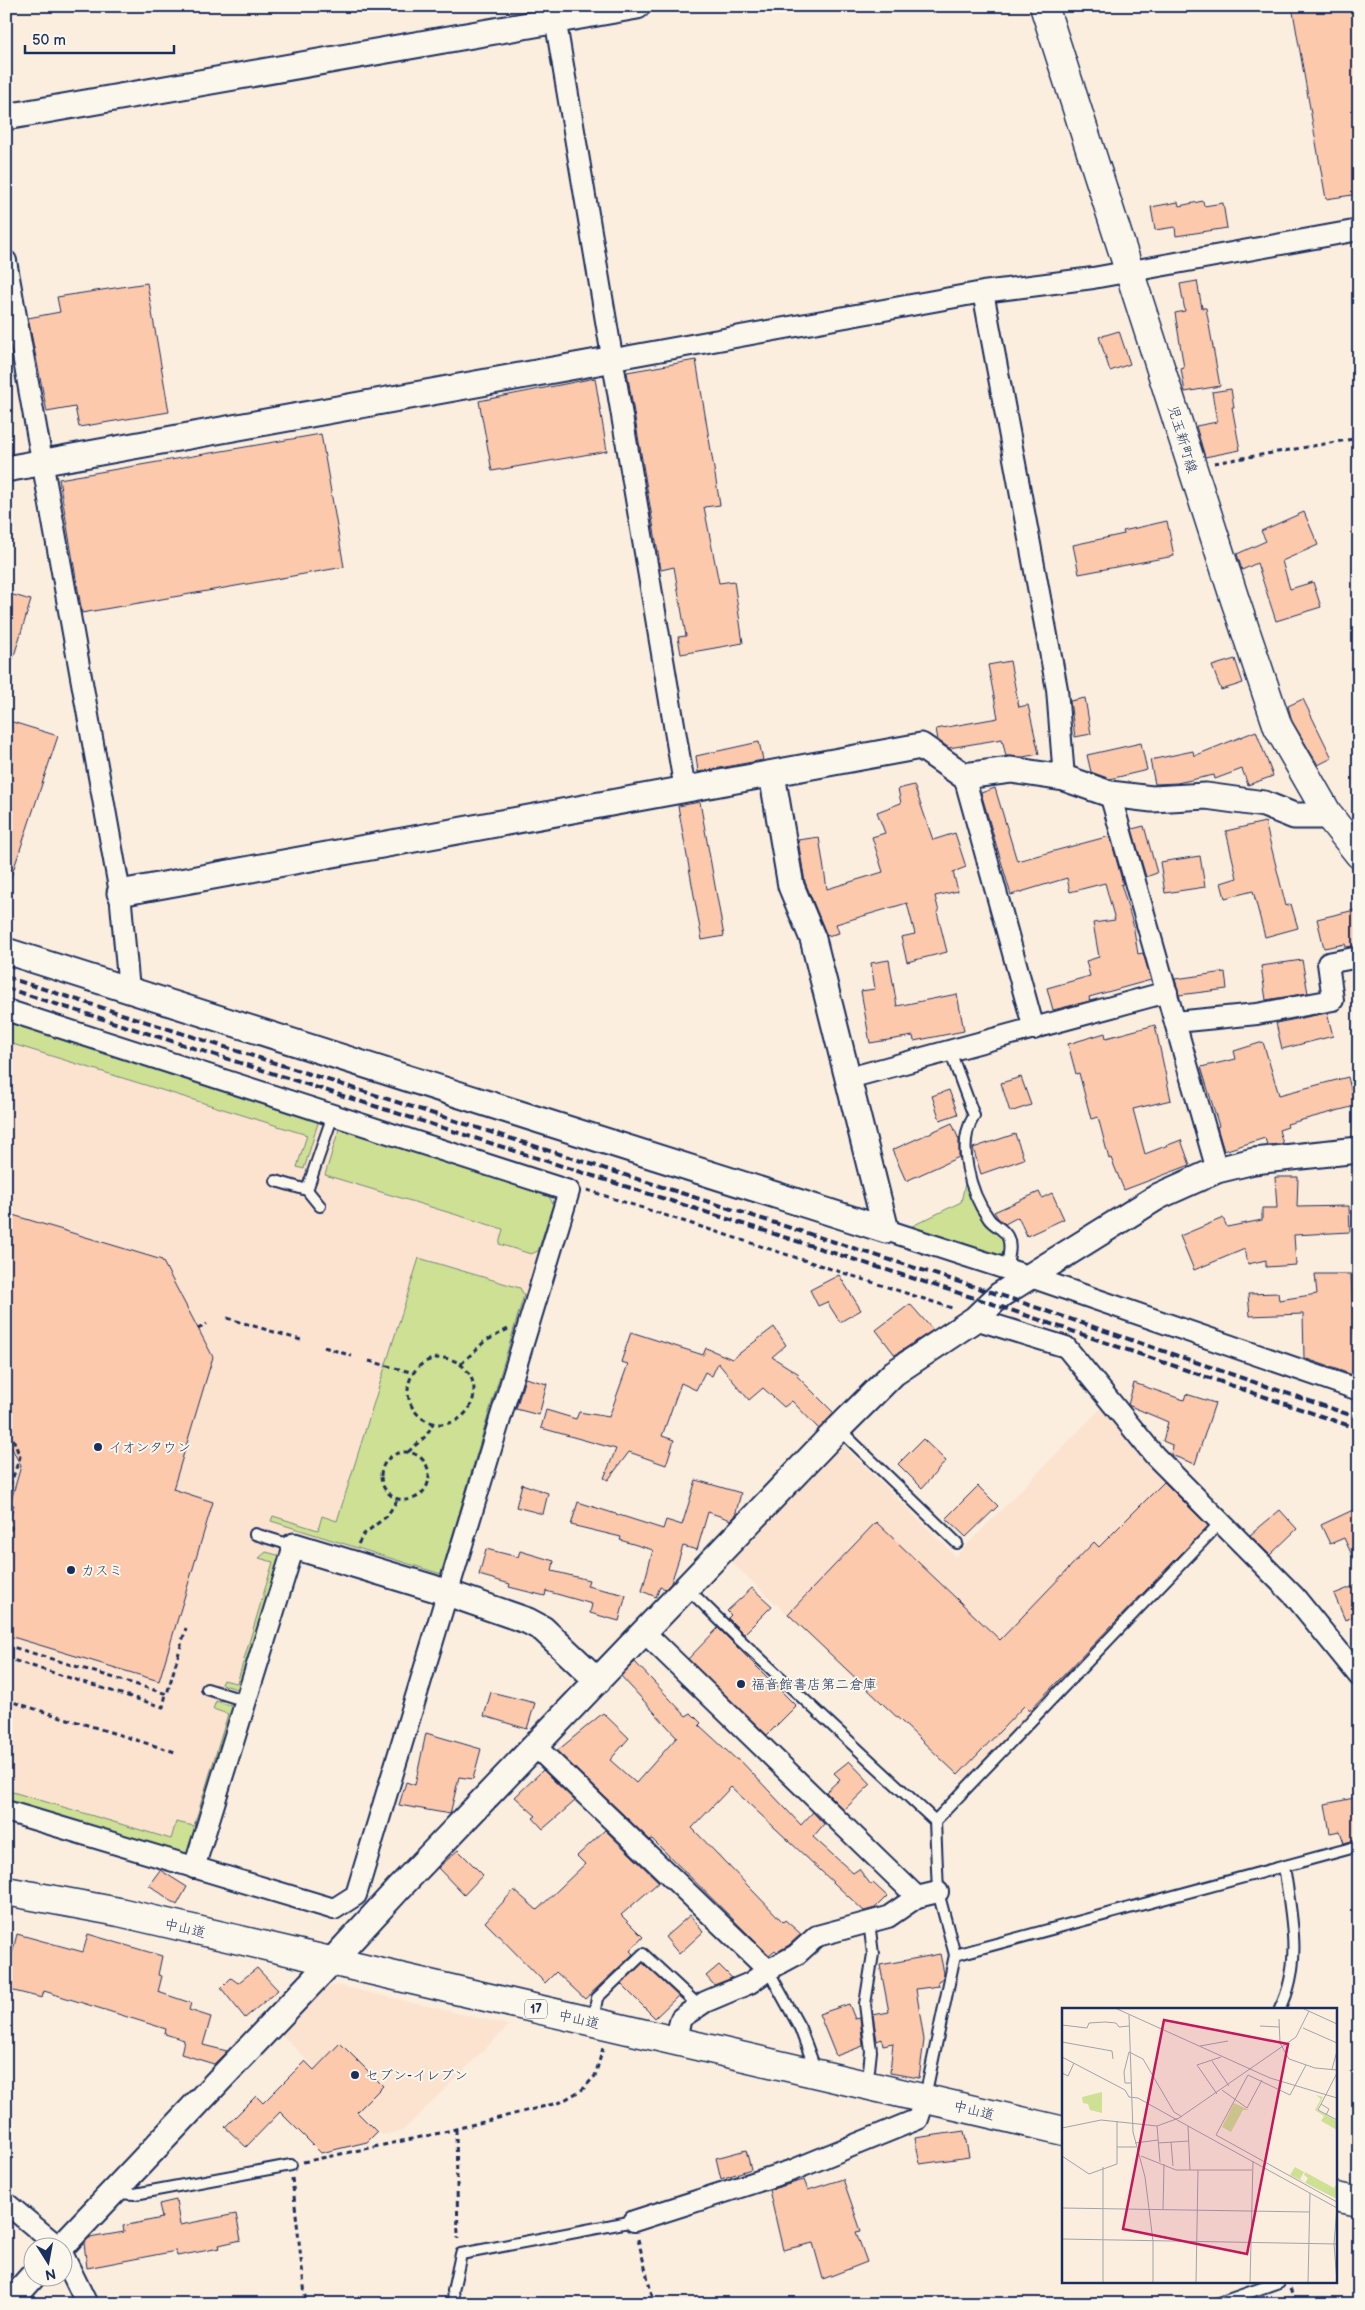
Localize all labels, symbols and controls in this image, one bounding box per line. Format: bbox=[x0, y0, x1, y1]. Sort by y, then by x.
scale bar bbox=[25, 22, 174, 54]
text: 50 m bbox=[32, 31, 66, 50]
street label: 児玉新町線 bbox=[1164, 403, 1201, 475]
place label: イオンタウン bbox=[108, 1439, 191, 1456]
marker: イオンタウン bbox=[92, 1441, 104, 1453]
place label: カスミ bbox=[81, 1562, 123, 1579]
marker: カスミ bbox=[65, 1564, 77, 1576]
place label: 福音館書店第二倉庫 bbox=[751, 1676, 877, 1693]
marker: 福音館書店第二倉庫 bbox=[735, 1678, 747, 1690]
street label: 中山道 bbox=[163, 1915, 207, 1941]
road number: 17 bbox=[525, 2000, 547, 2018]
street label: 中山道 bbox=[557, 2006, 601, 2032]
inset map bbox=[1062, 2008, 1338, 2282]
place label: セブン-イレブン bbox=[365, 2067, 468, 2084]
marker: セブン-イレブン bbox=[349, 2069, 361, 2081]
street label: 中山道 bbox=[951, 2097, 996, 2124]
north arrow bbox=[22, 2238, 72, 2288]
text: N bbox=[44, 2265, 57, 2284]

